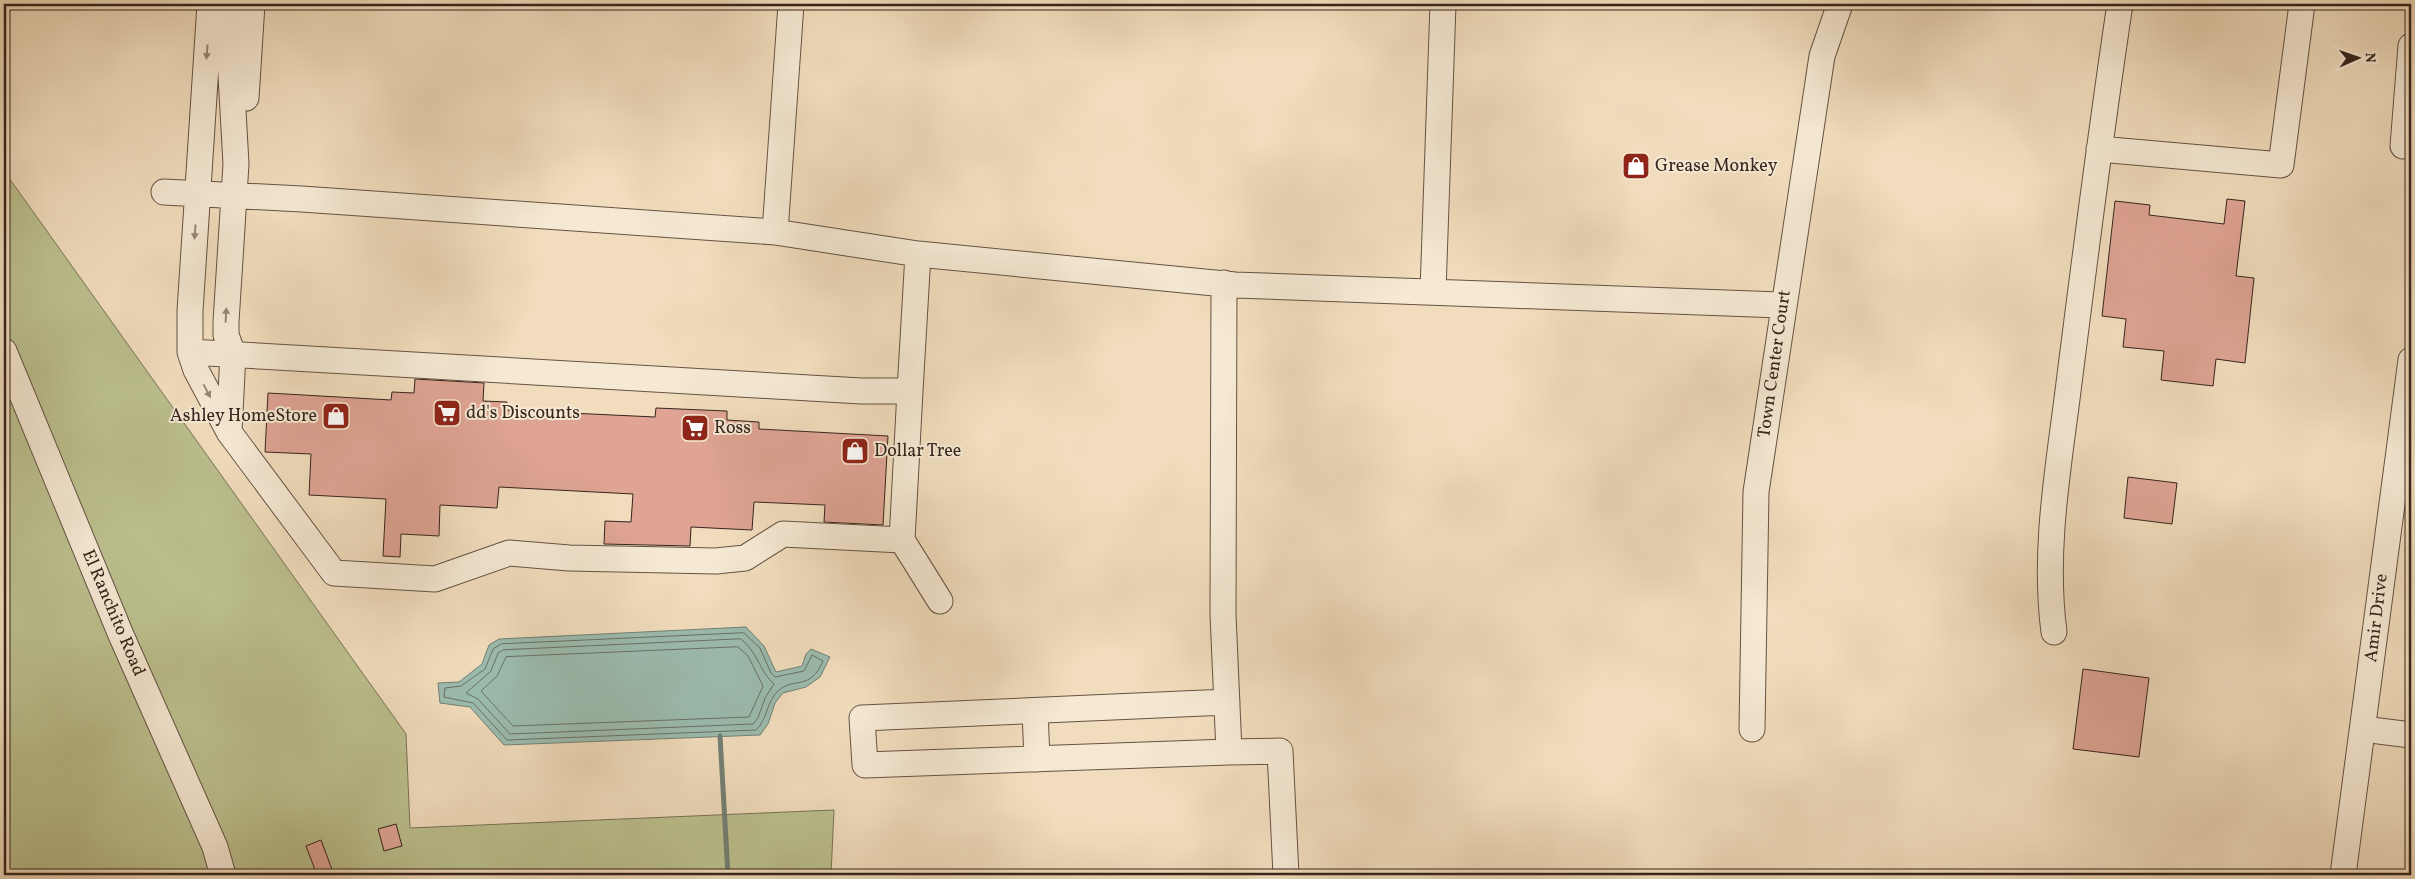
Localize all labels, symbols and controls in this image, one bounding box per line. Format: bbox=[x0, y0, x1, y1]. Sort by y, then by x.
north arrow bbox=[2332, 32, 2382, 82]
one-way arrow bbox=[203, 45, 211, 61]
text: N bbox=[2360, 52, 2379, 63]
shop icon: Grease Monkey bbox=[1621, 151, 1651, 181]
place label: Grease Monkey bbox=[1655, 154, 1778, 179]
one-way arrow bbox=[191, 224, 199, 240]
street label: Town Center Court bbox=[1752, 288, 1798, 440]
one-way arrow bbox=[223, 306, 231, 322]
one-way arrow bbox=[203, 383, 211, 398]
supermarket icon: dd's Discounts bbox=[432, 398, 462, 428]
shop icon: Ashley HomeStore bbox=[321, 401, 351, 431]
place label: dd's Discounts bbox=[466, 401, 580, 426]
place label: Ashley HomeStore bbox=[170, 404, 317, 429]
supermarket icon: Ross bbox=[680, 413, 710, 443]
place label: Ross bbox=[714, 416, 751, 441]
shop icon: Dollar Tree bbox=[840, 436, 870, 466]
place label: Dollar Tree bbox=[874, 439, 961, 464]
street label: El Ranchito Road bbox=[75, 546, 151, 680]
street label: Amir Drive bbox=[2359, 572, 2395, 664]

